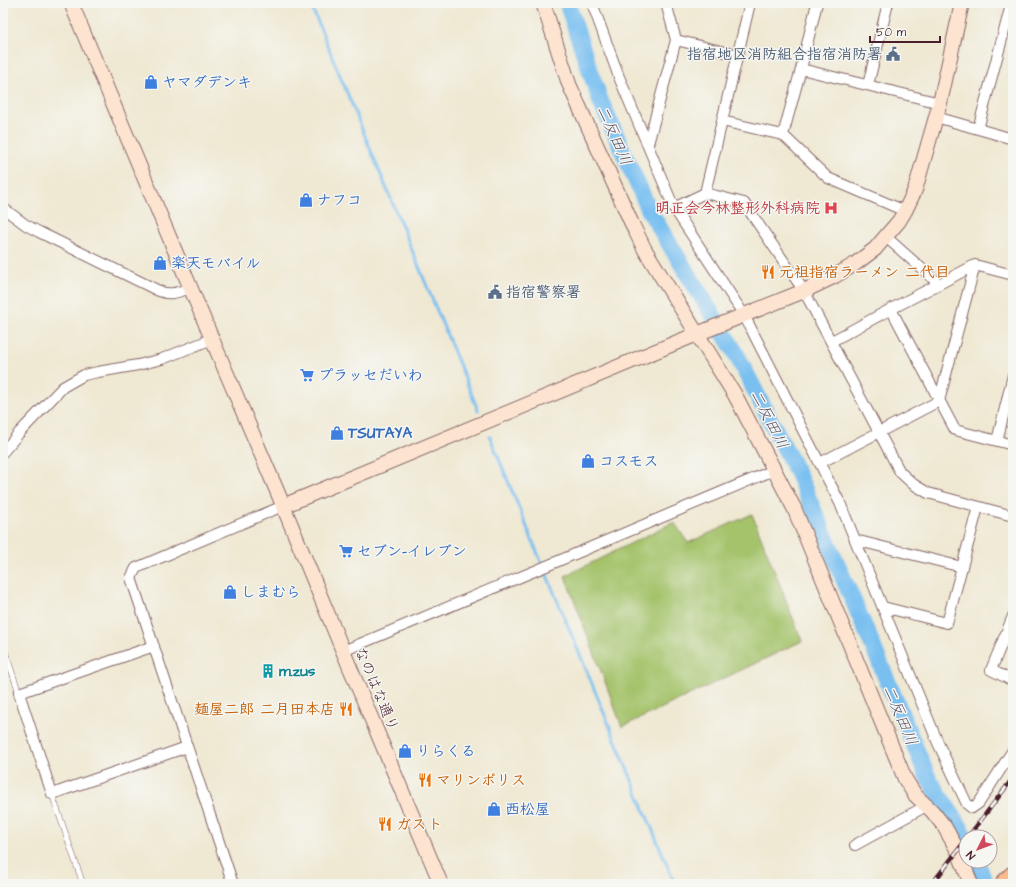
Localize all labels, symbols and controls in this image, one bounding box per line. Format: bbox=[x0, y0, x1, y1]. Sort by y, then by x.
scale bar bbox=[870, 18, 940, 44]
text: 50 m bbox=[876, 24, 907, 41]
place label: 指宿地区消防組合指宿消防署 bbox=[687, 44, 882, 65]
public building icon: 指宿地区消防組合指宿消防署 bbox=[885, 46, 901, 62]
place label: ヤマダデンキ bbox=[162, 72, 252, 93]
shop icon: ヤマダデンキ bbox=[143, 74, 159, 90]
water label: 二反田川 bbox=[591, 102, 637, 169]
place label: ナフコ bbox=[317, 190, 362, 211]
shop icon: ナフコ bbox=[298, 192, 314, 208]
place label: 明正会今林整形外科病院 bbox=[655, 198, 820, 219]
hospital icon: 明正会今林整形外科病院 bbox=[823, 200, 839, 216]
place label: 楽天モバイル bbox=[171, 253, 260, 274]
shop icon: 楽天モバイル bbox=[152, 255, 168, 271]
place label: 元祖指宿ラーメン 二代目 bbox=[779, 262, 950, 283]
restaurant icon: 元祖指宿ラーメン 二代目 bbox=[760, 264, 776, 280]
place label: 指宿警察署 bbox=[506, 282, 581, 303]
public building icon: 指宿警察署 bbox=[487, 284, 503, 300]
place label: プラッセだいわ bbox=[318, 365, 423, 386]
supermarket icon: プラッセだいわ bbox=[299, 367, 315, 383]
water label: 二反田川 bbox=[745, 386, 793, 453]
place label: TSUTAYA bbox=[347, 423, 412, 444]
shop icon: TSUTAYA bbox=[329, 425, 345, 441]
place label: コスモス bbox=[599, 451, 658, 472]
shop icon: コスモス bbox=[580, 453, 596, 469]
place label: セブン-イレブン bbox=[357, 541, 467, 562]
supermarket icon: セブン-イレブン bbox=[338, 543, 354, 559]
place label: しまむら bbox=[241, 582, 301, 603]
shop icon: しまむら bbox=[222, 584, 238, 600]
street label: なのはな通り bbox=[349, 644, 404, 735]
place label: m.zus bbox=[279, 661, 316, 682]
building icon: m.zus bbox=[260, 663, 276, 679]
water label: 二反田川 bbox=[877, 682, 923, 749]
place label: 麺屋二郎 二月田本店 bbox=[194, 699, 335, 720]
restaurant icon: 麺屋二郎 二月田本店 bbox=[338, 701, 354, 717]
place label: りらくる bbox=[416, 741, 476, 762]
shop icon: りらくる bbox=[397, 743, 413, 759]
place label: マリンポリス bbox=[436, 770, 526, 791]
restaurant icon: マリンポリス bbox=[417, 772, 433, 788]
place label: 西松屋 bbox=[505, 799, 550, 820]
shop icon: 西松屋 bbox=[486, 801, 502, 817]
place label: ガスト bbox=[396, 814, 443, 835]
restaurant icon: ガスト bbox=[377, 816, 393, 832]
north arrow bbox=[958, 829, 998, 869]
text: N bbox=[963, 848, 979, 863]

